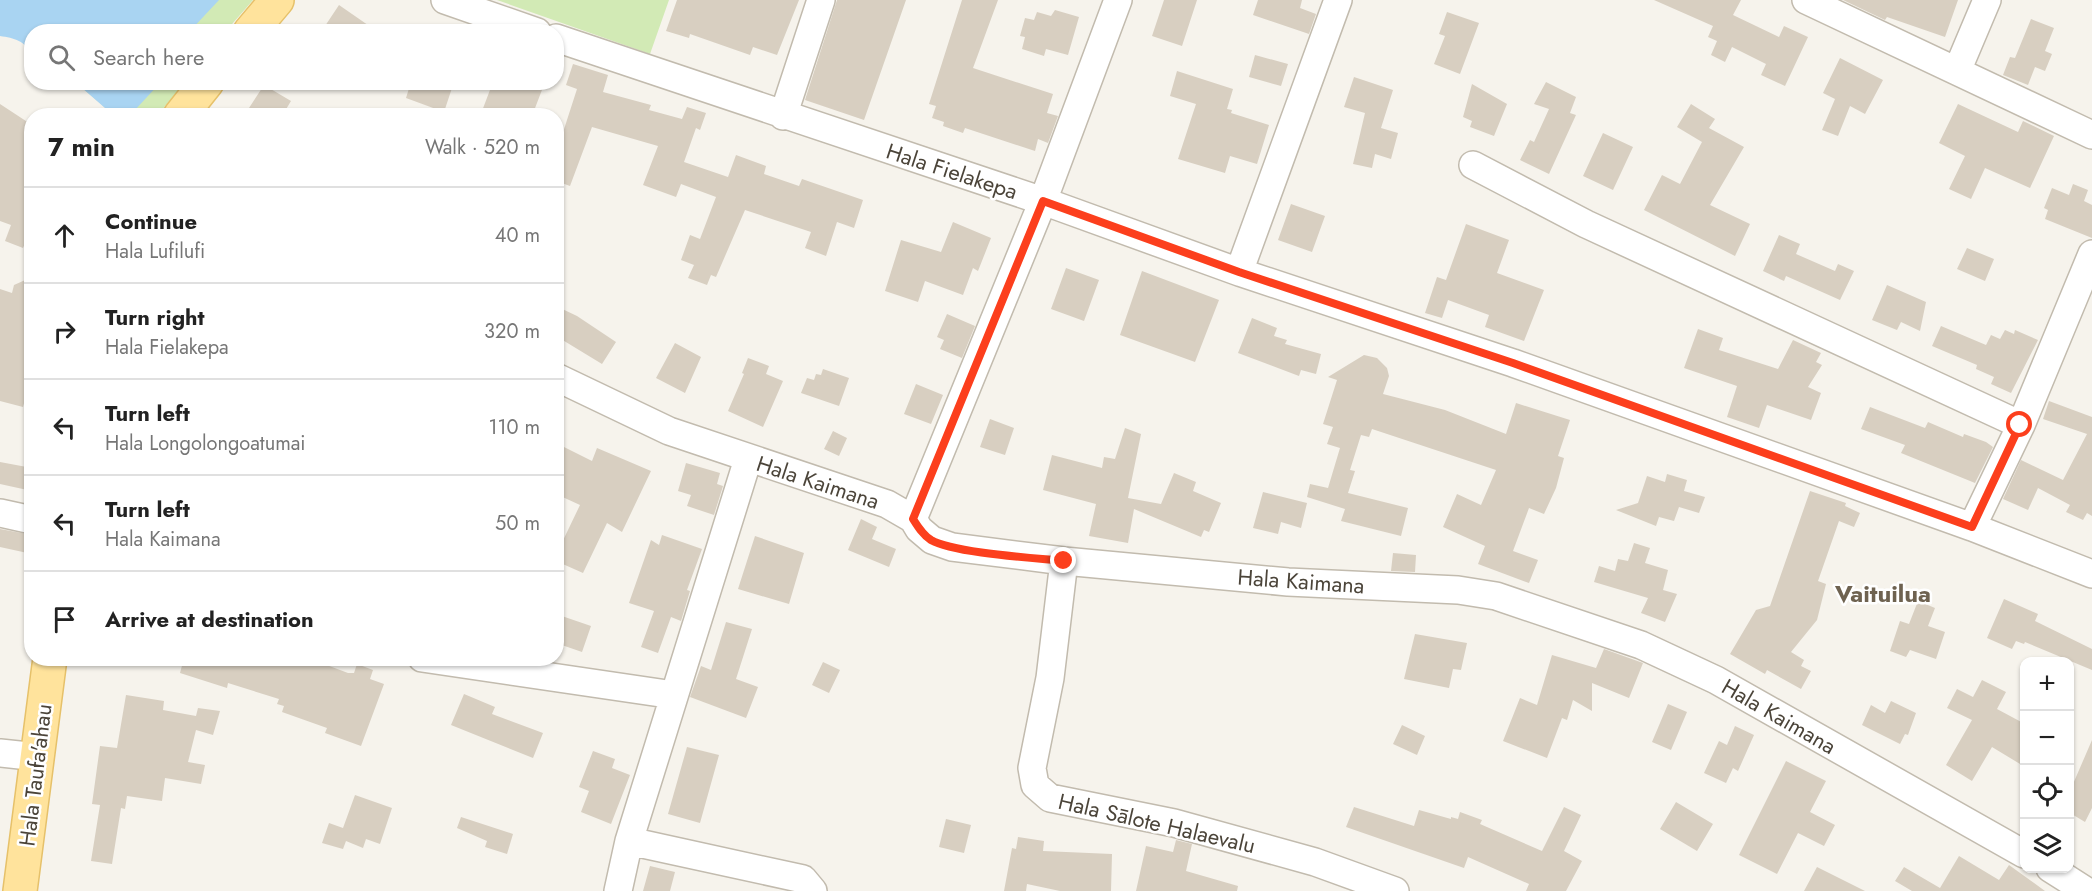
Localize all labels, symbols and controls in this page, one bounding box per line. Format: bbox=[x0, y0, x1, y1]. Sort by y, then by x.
search box bbox=[24, 24, 564, 90]
icon: search bbox=[45, 41, 78, 74]
text: Search here bbox=[93, 41, 204, 73]
text: 7 min bbox=[48, 128, 115, 166]
text: Walk · 520 m bbox=[425, 133, 540, 162]
street label: Hala Fielakepa bbox=[882, 135, 1022, 207]
text: Continue bbox=[105, 205, 197, 237]
icon: ahead bbox=[48, 219, 81, 252]
text: 40 m bbox=[495, 221, 540, 250]
text: Hala Lufilufi bbox=[105, 237, 205, 266]
text: Turn right bbox=[105, 301, 205, 333]
icon: right bbox=[48, 315, 81, 348]
text: 320 m bbox=[484, 317, 540, 346]
text: Hala Fielakepa bbox=[105, 333, 229, 362]
text: Turn left bbox=[105, 397, 190, 429]
icon: left bbox=[48, 411, 81, 444]
route start bbox=[2006, 411, 2032, 437]
text: 110 m bbox=[488, 413, 540, 442]
text: Hala Longolongoatumai bbox=[105, 429, 306, 458]
street label: Hala Kaimana bbox=[753, 447, 883, 517]
text: Turn left bbox=[105, 493, 190, 525]
icon: left bbox=[48, 507, 81, 540]
text: 50 m bbox=[495, 509, 540, 538]
text: Hala Kaimana bbox=[105, 525, 221, 554]
route end bbox=[1050, 547, 1076, 573]
street label: Hala Kaimana bbox=[1236, 561, 1366, 601]
district label: Vaituilua bbox=[1834, 576, 1931, 611]
icon: arrive bbox=[48, 603, 81, 636]
text: Arrive at destination bbox=[105, 603, 314, 635]
map controls bbox=[2020, 657, 2074, 873]
button: + bbox=[2020, 657, 2074, 711]
street label: Hala Kaimana bbox=[1716, 670, 1842, 762]
street label: Hala Taufa'ahau bbox=[10, 702, 60, 848]
button: − bbox=[2020, 711, 2074, 765]
button: locate bbox=[2020, 765, 2074, 819]
street label: Hala Sālote Halaevalu bbox=[1055, 785, 1259, 861]
button: layers bbox=[2020, 819, 2074, 873]

